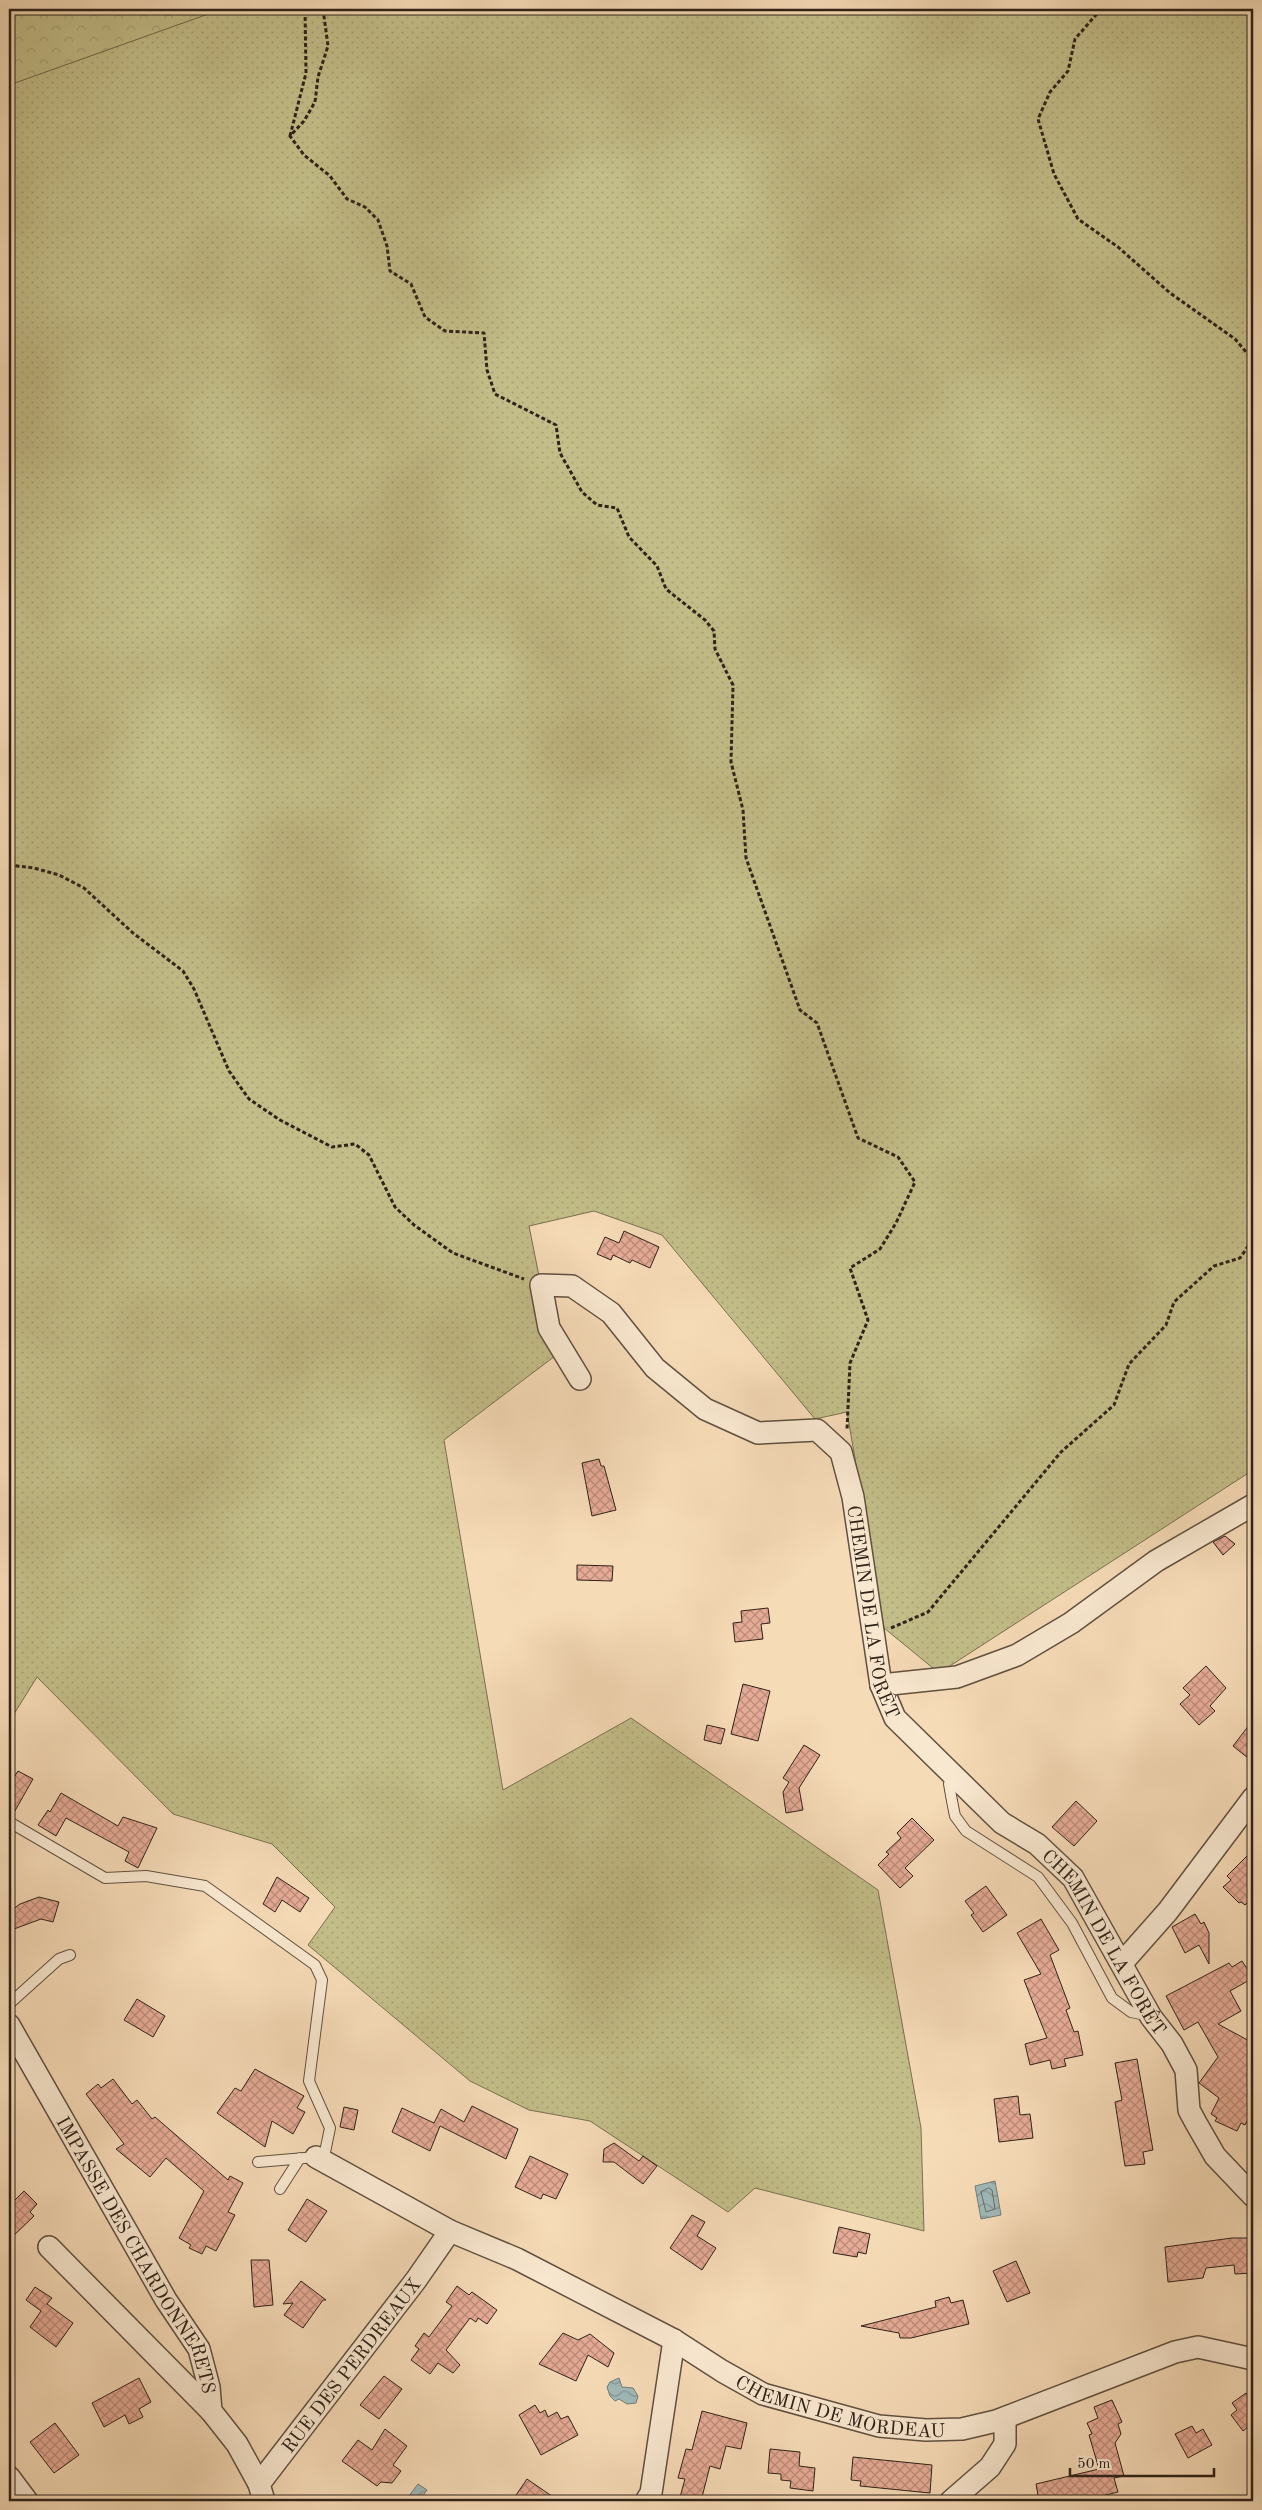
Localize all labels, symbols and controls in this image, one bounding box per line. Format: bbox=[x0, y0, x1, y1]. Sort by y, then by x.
street label: CHEMIN DE LA FORÊT bbox=[842, 1504, 901, 1722]
street label: CHEMIN DE LA FORÊT bbox=[1037, 1847, 1168, 2040]
street label: IMPASSE DES CHARDONNERETS bbox=[51, 2114, 217, 2394]
street label: RUE DES PERDREAUX bbox=[280, 2276, 426, 2457]
street label: CHEMIN DE MORDEAU bbox=[731, 2373, 946, 2442]
scale bar bbox=[1070, 2445, 1213, 2477]
text: 50 m bbox=[1077, 2457, 1111, 2472]

